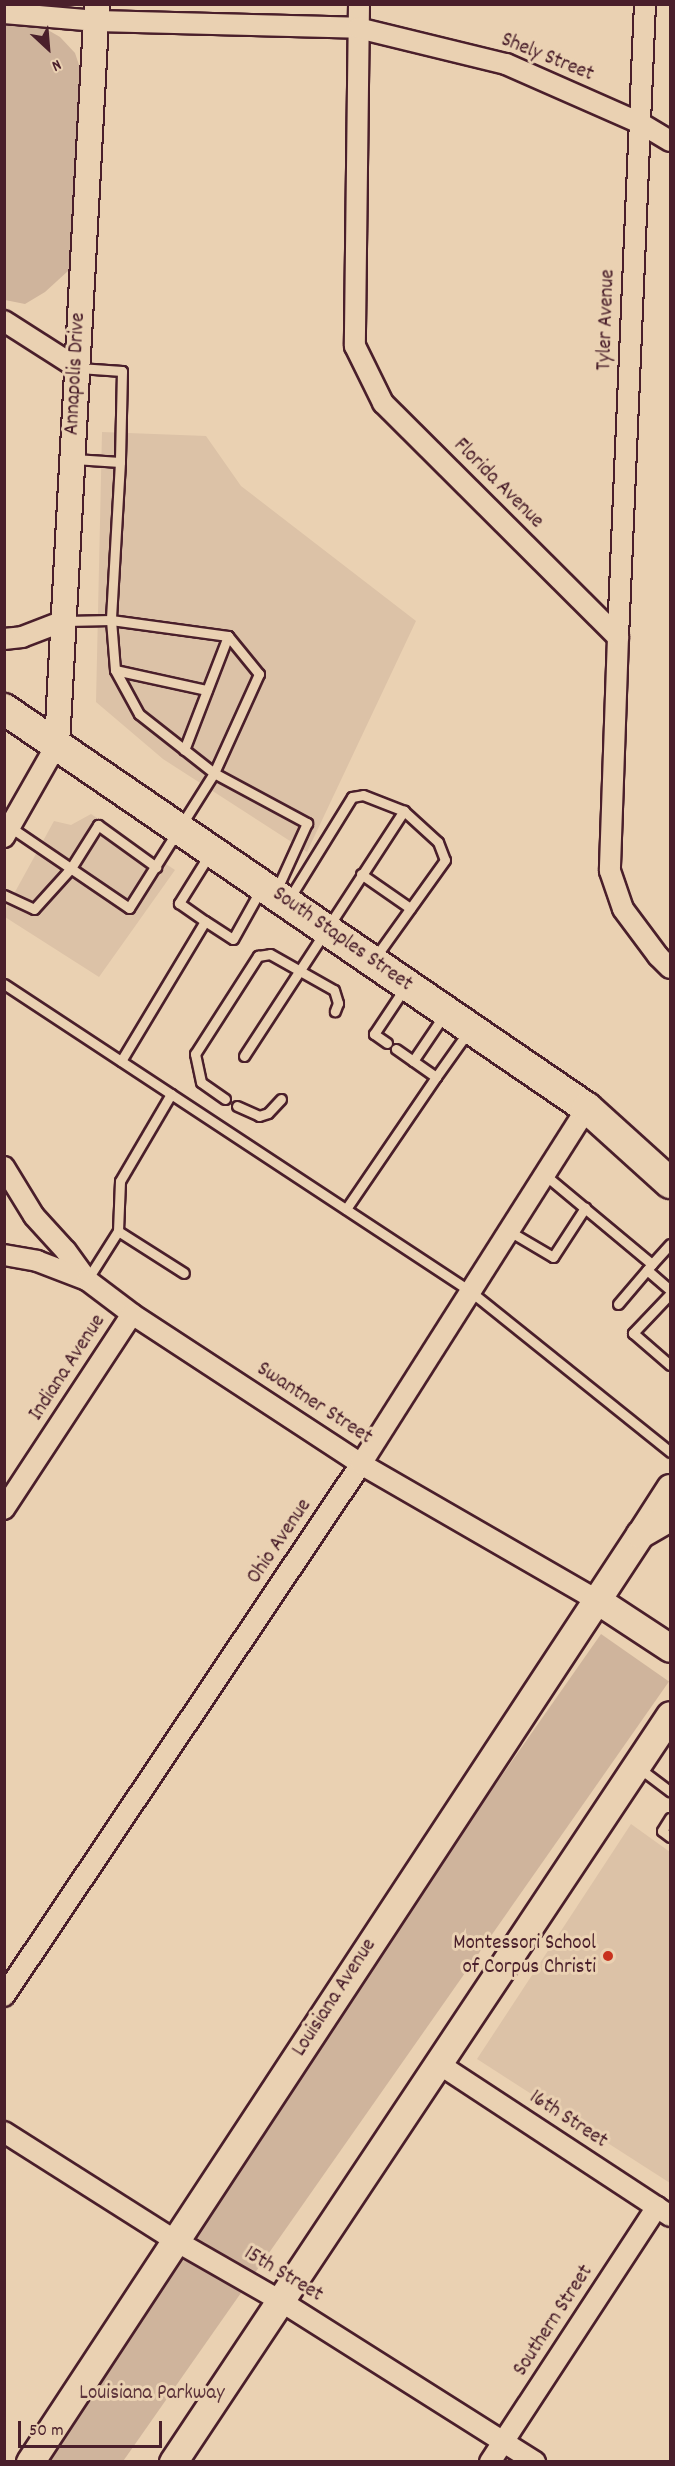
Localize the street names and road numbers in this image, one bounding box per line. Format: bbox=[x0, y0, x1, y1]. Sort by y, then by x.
street label: Shely Street bbox=[497, 28, 597, 88]
street label: Tyler Avenue bbox=[593, 269, 621, 371]
street label: Annapolis Drive bbox=[60, 312, 92, 436]
street label: Florida Avenue bbox=[448, 434, 548, 534]
street label: South Staples Street bbox=[267, 882, 417, 998]
street label: Indiana Avenue bbox=[24, 1310, 112, 1426]
street label: Swantner Street bbox=[252, 1357, 376, 1451]
street label: Ohio Avenue bbox=[242, 1495, 318, 1589]
street label: Louisiana Avenue bbox=[288, 1934, 382, 2062]
street label: 16th Street bbox=[524, 2085, 612, 2155]
street label: 15th Street bbox=[239, 2242, 327, 2308]
street label: Southern Street bbox=[509, 2261, 599, 2381]

